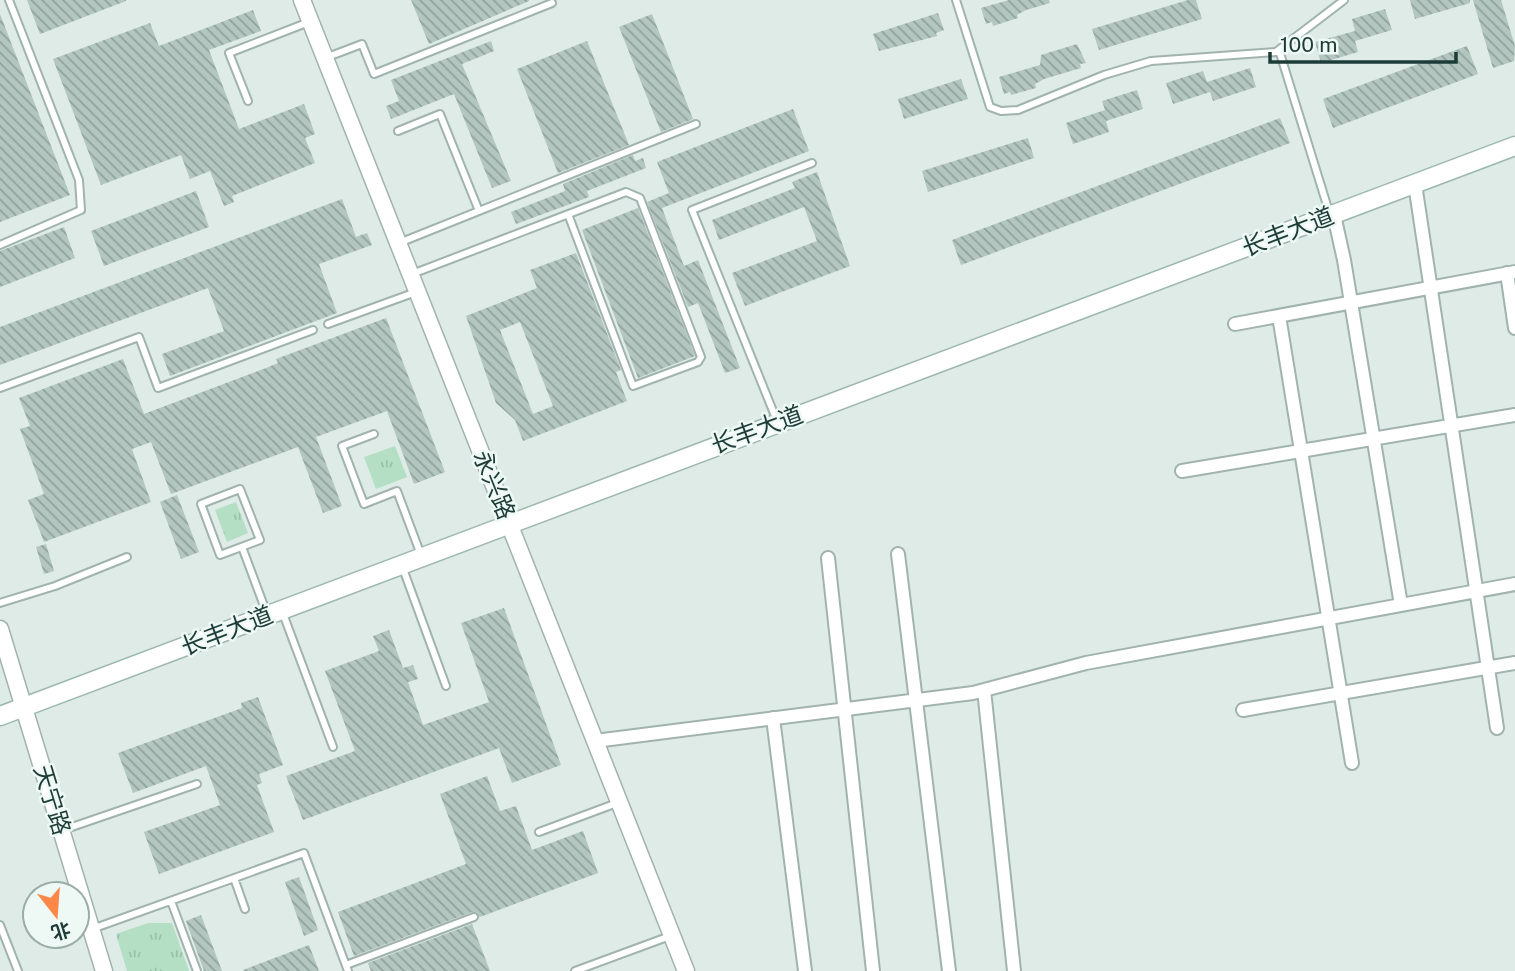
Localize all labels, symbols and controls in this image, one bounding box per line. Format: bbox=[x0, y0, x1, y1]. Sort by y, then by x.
scale bar bbox=[1270, 21, 1456, 65]
text: 100 m bbox=[1280, 32, 1337, 57]
street label: 长丰大道 bbox=[1238, 201, 1337, 261]
street label: 长丰大道 bbox=[707, 399, 807, 459]
street label: 永兴路 bbox=[468, 446, 521, 523]
street label: 长丰大道 bbox=[177, 600, 276, 660]
street label: 天宁路 bbox=[29, 761, 77, 838]
north arrow bbox=[21, 880, 91, 950]
text: 北 bbox=[49, 918, 73, 945]

